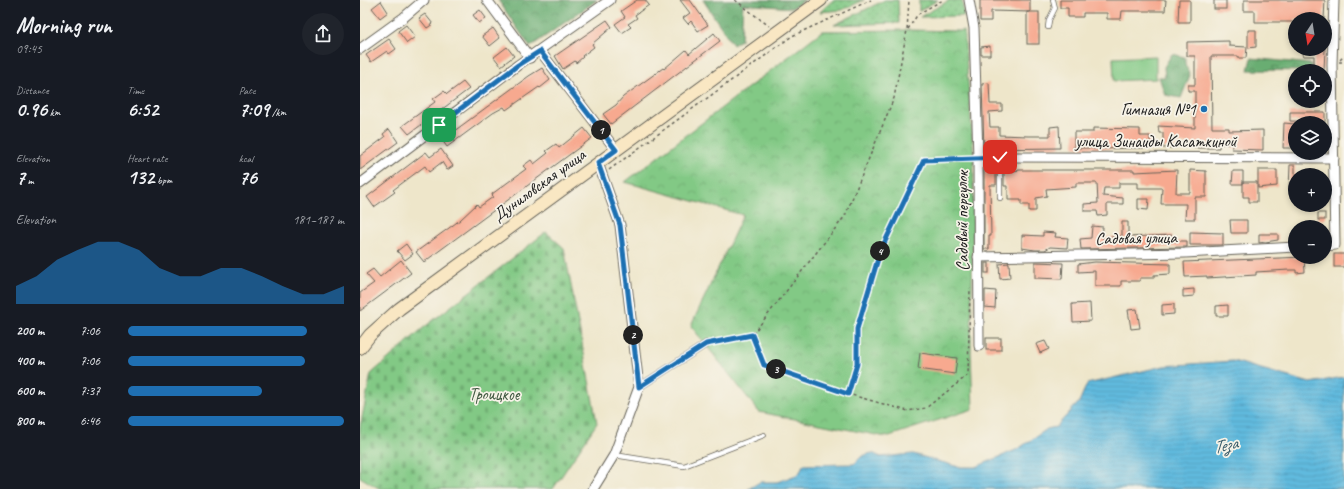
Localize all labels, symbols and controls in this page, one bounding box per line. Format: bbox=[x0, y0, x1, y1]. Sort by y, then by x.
text: Morning run bbox=[16, 12, 112, 40]
north arrow bbox=[1288, 12, 1332, 56]
map controls bbox=[1288, 12, 1332, 264]
button: share bbox=[302, 13, 344, 55]
text: 09:45 bbox=[16, 41, 42, 57]
button: locate bbox=[1288, 64, 1332, 108]
text: Distance bbox=[16, 83, 49, 97]
text: Time bbox=[127, 83, 144, 97]
text: Pace bbox=[239, 83, 256, 97]
text: 0.96 bbox=[16, 97, 47, 122]
text: 6:52 bbox=[127, 97, 158, 122]
text: 7:09 bbox=[239, 97, 269, 122]
place label: Гимназия №1 bbox=[1121, 99, 1197, 120]
marker: Гимназия №1 bbox=[1199, 104, 1209, 114]
text: km bbox=[47, 105, 61, 119]
text: /km bbox=[269, 105, 286, 119]
pin bbox=[422, 108, 456, 142]
icon: arrive bbox=[428, 114, 450, 136]
button: layers bbox=[1288, 116, 1332, 160]
pin: 1 bbox=[591, 120, 611, 140]
text: 1 bbox=[599, 123, 603, 137]
street label: улица Зинаиды Касаткиной bbox=[1074, 131, 1238, 152]
pin bbox=[983, 140, 1017, 174]
street label: Дуниловская улица bbox=[488, 144, 591, 226]
icon: check bbox=[989, 146, 1011, 168]
text: Elevation bbox=[16, 151, 50, 165]
text: Heart rate bbox=[127, 151, 167, 165]
text: kcal bbox=[239, 151, 253, 165]
text: 7 bbox=[16, 165, 25, 190]
text: 132 bbox=[127, 165, 154, 190]
text: 76 bbox=[239, 165, 257, 190]
button: + bbox=[1288, 168, 1332, 212]
street label: Садовый переулок bbox=[952, 169, 973, 271]
text: m bbox=[25, 173, 34, 187]
text: bpm bbox=[154, 173, 172, 187]
text: Elevation bbox=[16, 212, 56, 228]
text: 181–187 m bbox=[293, 212, 344, 228]
button: − bbox=[1288, 220, 1332, 264]
street label: Садовая улица bbox=[1095, 227, 1179, 249]
pin: 4 bbox=[870, 241, 890, 261]
text: 4 bbox=[878, 244, 882, 258]
text: 200 m bbox=[16, 323, 44, 339]
text: 7:06 bbox=[80, 323, 100, 339]
pin: 2 bbox=[623, 325, 643, 345]
text: 2 bbox=[631, 328, 635, 342]
text: 400 m bbox=[16, 353, 44, 369]
text: 7:06 bbox=[80, 353, 100, 369]
pin: 3 bbox=[766, 359, 786, 379]
text: 3 bbox=[774, 362, 778, 376]
text: 600 m bbox=[16, 383, 44, 399]
text: 7:37 bbox=[80, 383, 100, 399]
park label: Троицкое bbox=[469, 384, 521, 405]
text: 800 m bbox=[16, 413, 44, 429]
text: 6:46 bbox=[80, 413, 100, 429]
water label: Теза bbox=[1211, 431, 1241, 459]

